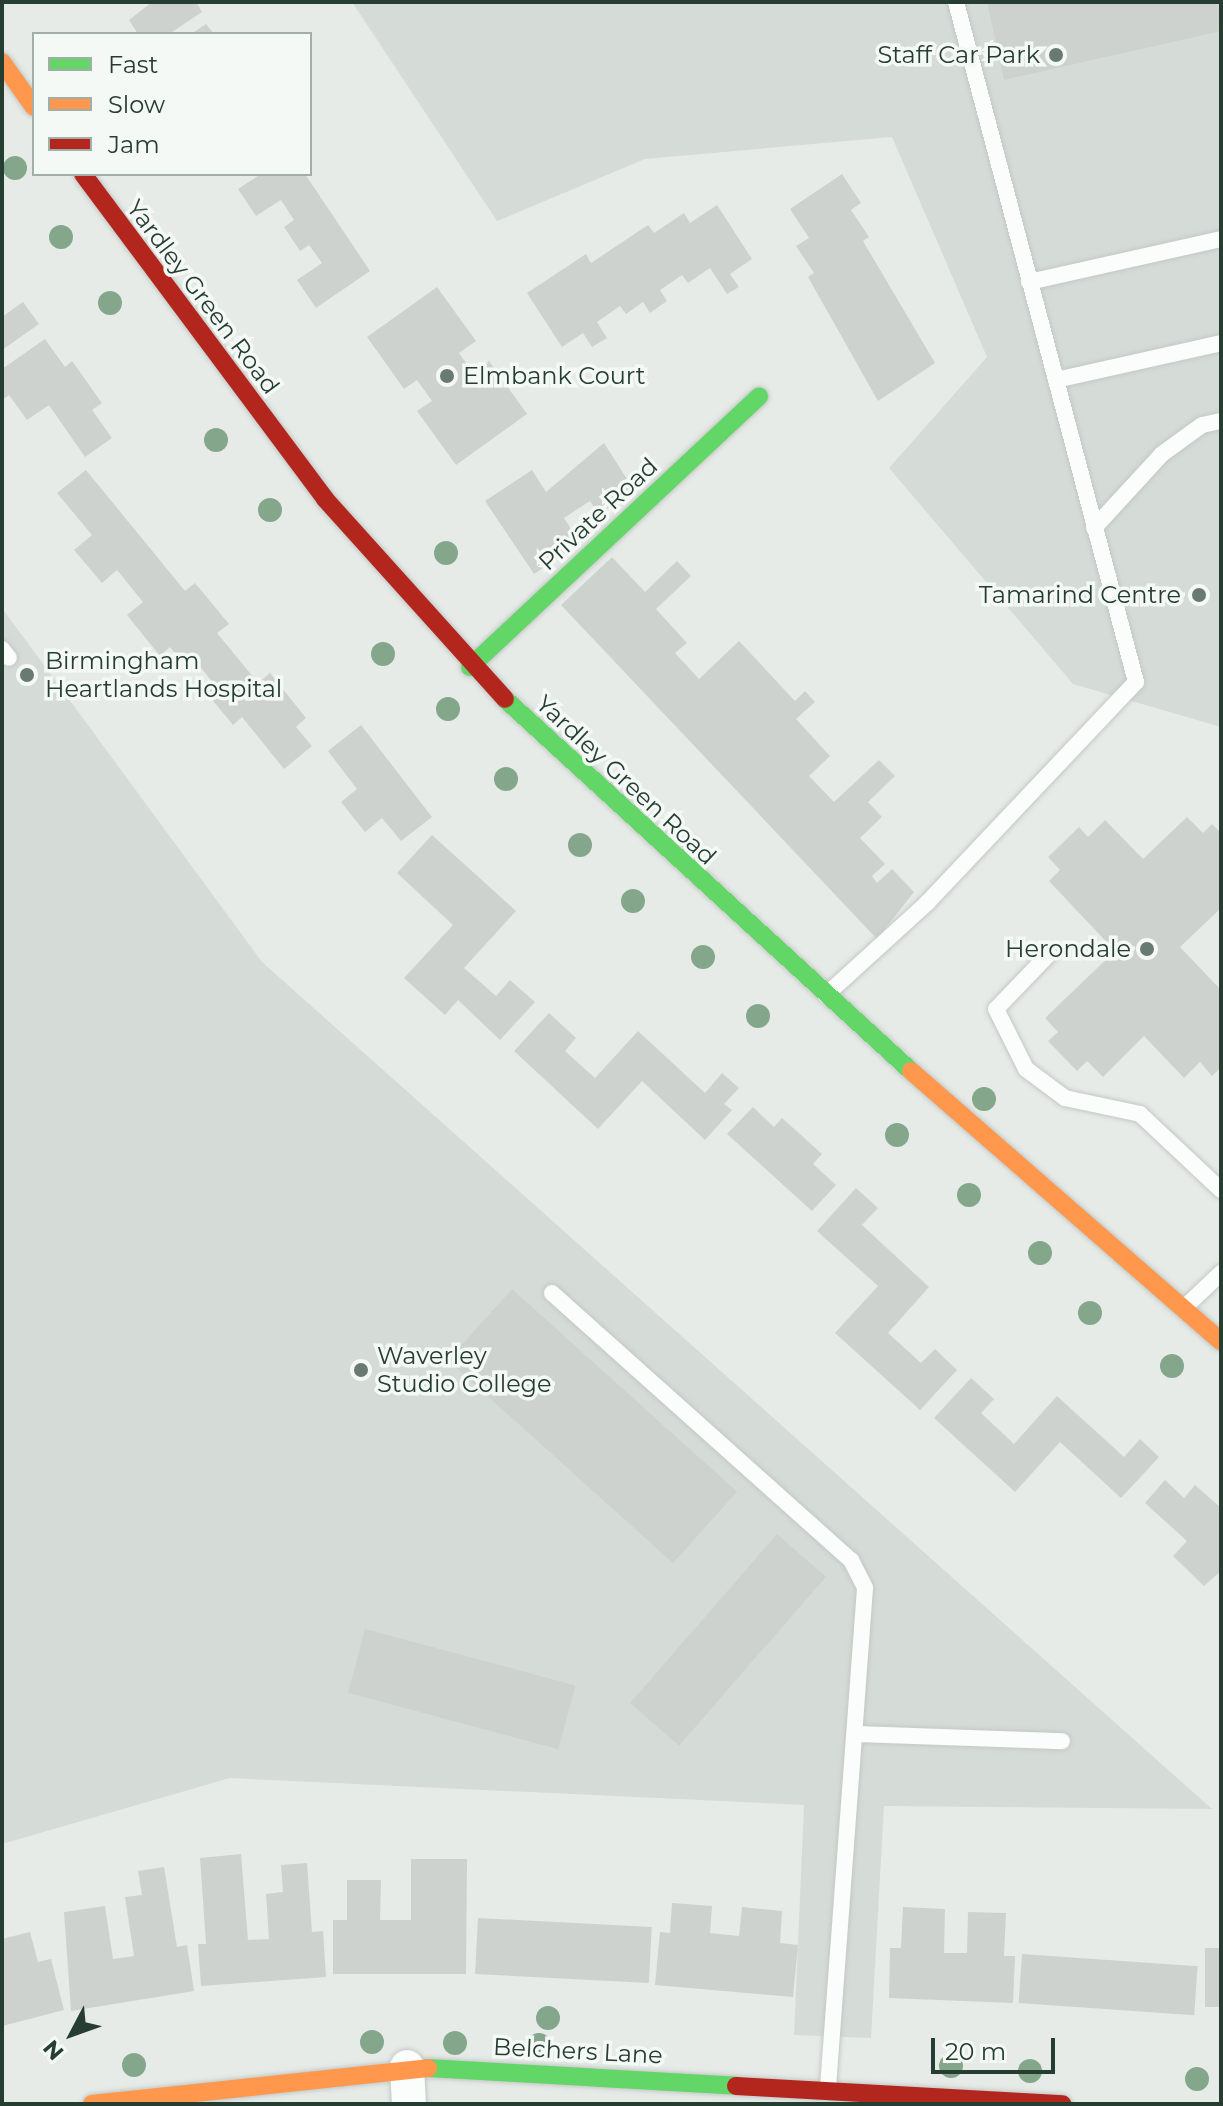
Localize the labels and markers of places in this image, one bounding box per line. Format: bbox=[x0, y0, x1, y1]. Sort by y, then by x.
place label: Staff Car Park bbox=[877, 41, 1040, 69]
marker: Staff Car Park bbox=[1047, 46, 1065, 64]
place label: Elmbank Court bbox=[463, 362, 646, 390]
marker: Elmbank Court bbox=[438, 367, 456, 385]
place label: Tamarind Centre bbox=[979, 581, 1181, 609]
marker: Tamarind Centre bbox=[1188, 584, 1210, 606]
place label: Birmingham Heartlands Hospital bbox=[45, 647, 282, 703]
marker: Birmingham Heartlands Hospital bbox=[16, 664, 38, 686]
place label: Herondale bbox=[1005, 935, 1131, 963]
marker: Herondale bbox=[1138, 940, 1156, 958]
place label: Waverley Studio College bbox=[377, 1342, 552, 1398]
marker: Waverley Studio College bbox=[352, 1361, 370, 1379]

